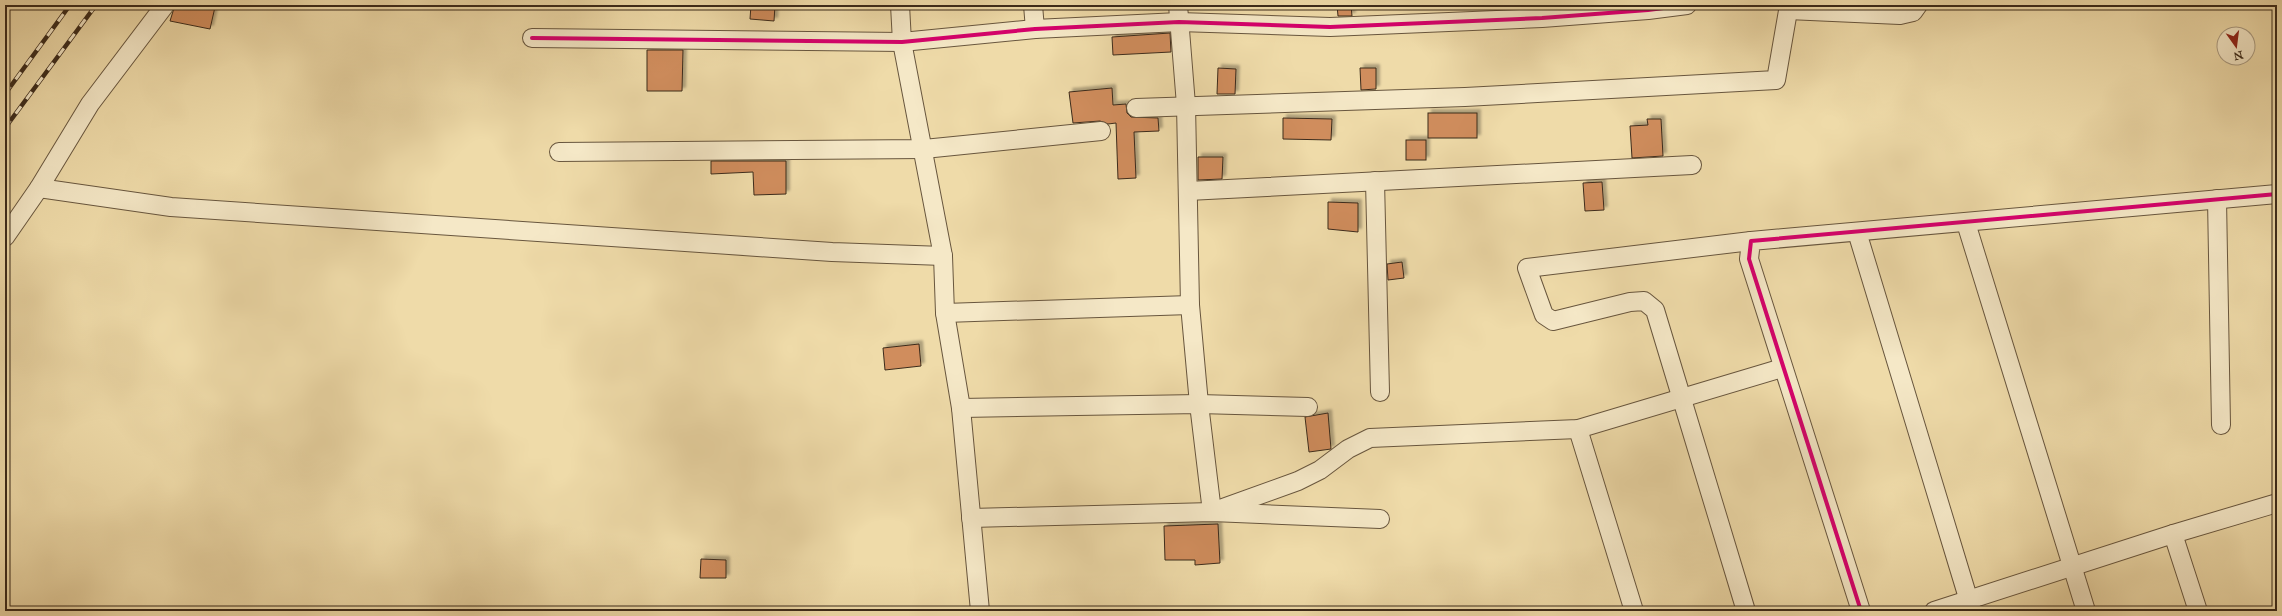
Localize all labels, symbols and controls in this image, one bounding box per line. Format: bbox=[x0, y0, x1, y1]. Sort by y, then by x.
north arrow bbox=[2216, 26, 2256, 66]
text: N bbox=[2232, 48, 2244, 63]

